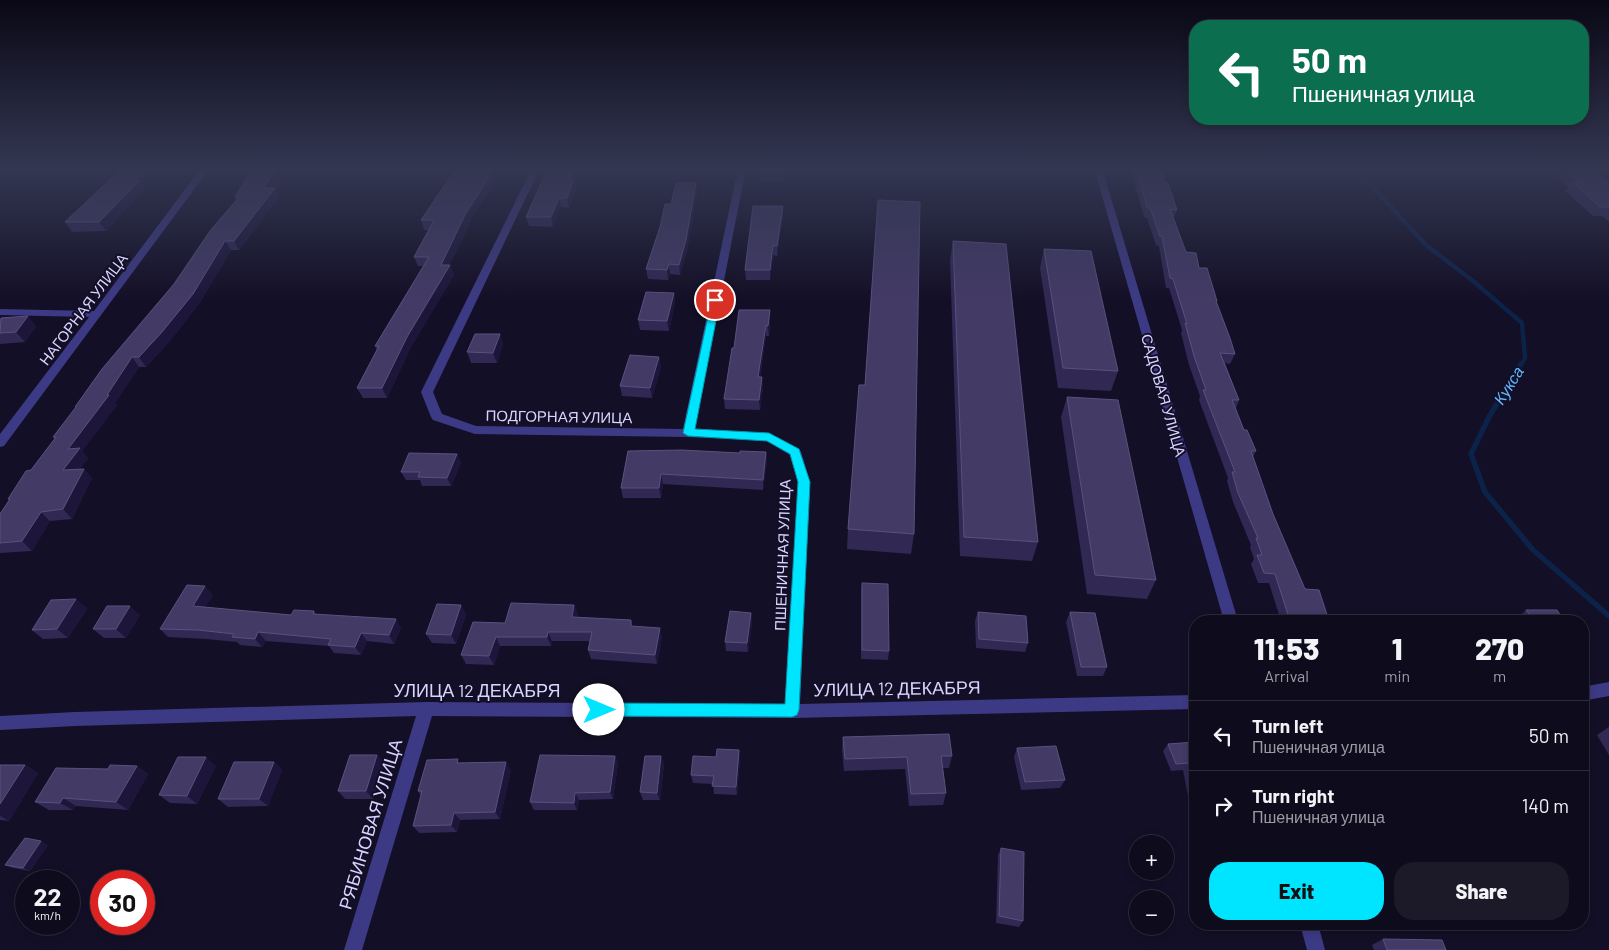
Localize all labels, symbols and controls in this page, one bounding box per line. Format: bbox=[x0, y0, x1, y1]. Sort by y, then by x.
text: 50 m bbox=[1292, 38, 1367, 80]
icon: left bbox=[1209, 40, 1274, 105]
text: Пшеничная улица bbox=[1292, 80, 1475, 106]
street label: НАГОРНАЯ УЛИЦА bbox=[35, 250, 131, 368]
pin bbox=[694, 279, 736, 321]
icon: arrive bbox=[701, 286, 729, 314]
street label: САДОВАЯ УЛИЦА bbox=[1138, 332, 1190, 458]
water label: Кукса bbox=[1489, 362, 1527, 408]
street label: ПОДГОРНАЯ УЛИЦА bbox=[486, 406, 632, 426]
street label: ПШЕНИЧНАЯ УЛИЦА bbox=[770, 479, 794, 631]
text: 11:53 bbox=[1254, 630, 1319, 666]
text: 1 bbox=[1392, 630, 1402, 666]
text: 270 bbox=[1475, 630, 1524, 666]
text: Arrival bbox=[1264, 666, 1309, 685]
text: min bbox=[1384, 666, 1410, 685]
text: m bbox=[1493, 666, 1506, 685]
street label: УЛИЦА 12 ДЕКАБРЯ bbox=[813, 676, 981, 700]
street label: УЛИЦА 12 ДЕКАБРЯ bbox=[393, 679, 561, 701]
position arrow bbox=[572, 683, 624, 735]
text: Turn left bbox=[1252, 714, 1323, 737]
icon: left bbox=[1209, 722, 1237, 750]
text: 50 m bbox=[1529, 724, 1569, 747]
street label: РЯБИНОВАЯ УЛИЦА bbox=[334, 736, 406, 912]
text: Пшеничная улица bbox=[1252, 737, 1385, 756]
text: Turn right bbox=[1252, 784, 1334, 807]
icon: right bbox=[1209, 792, 1237, 820]
text: 140 m bbox=[1522, 794, 1569, 817]
text: Пшеничная улица bbox=[1252, 807, 1385, 826]
map controls bbox=[1129, 835, 1174, 935]
button: + bbox=[1129, 835, 1174, 880]
button: Exit bbox=[1209, 862, 1384, 920]
button: Share bbox=[1394, 862, 1569, 920]
speed limit sign: 30 bbox=[90, 870, 155, 935]
text: 22 bbox=[33, 881, 62, 911]
button: − bbox=[1129, 890, 1174, 935]
text: km/h bbox=[34, 908, 61, 922]

